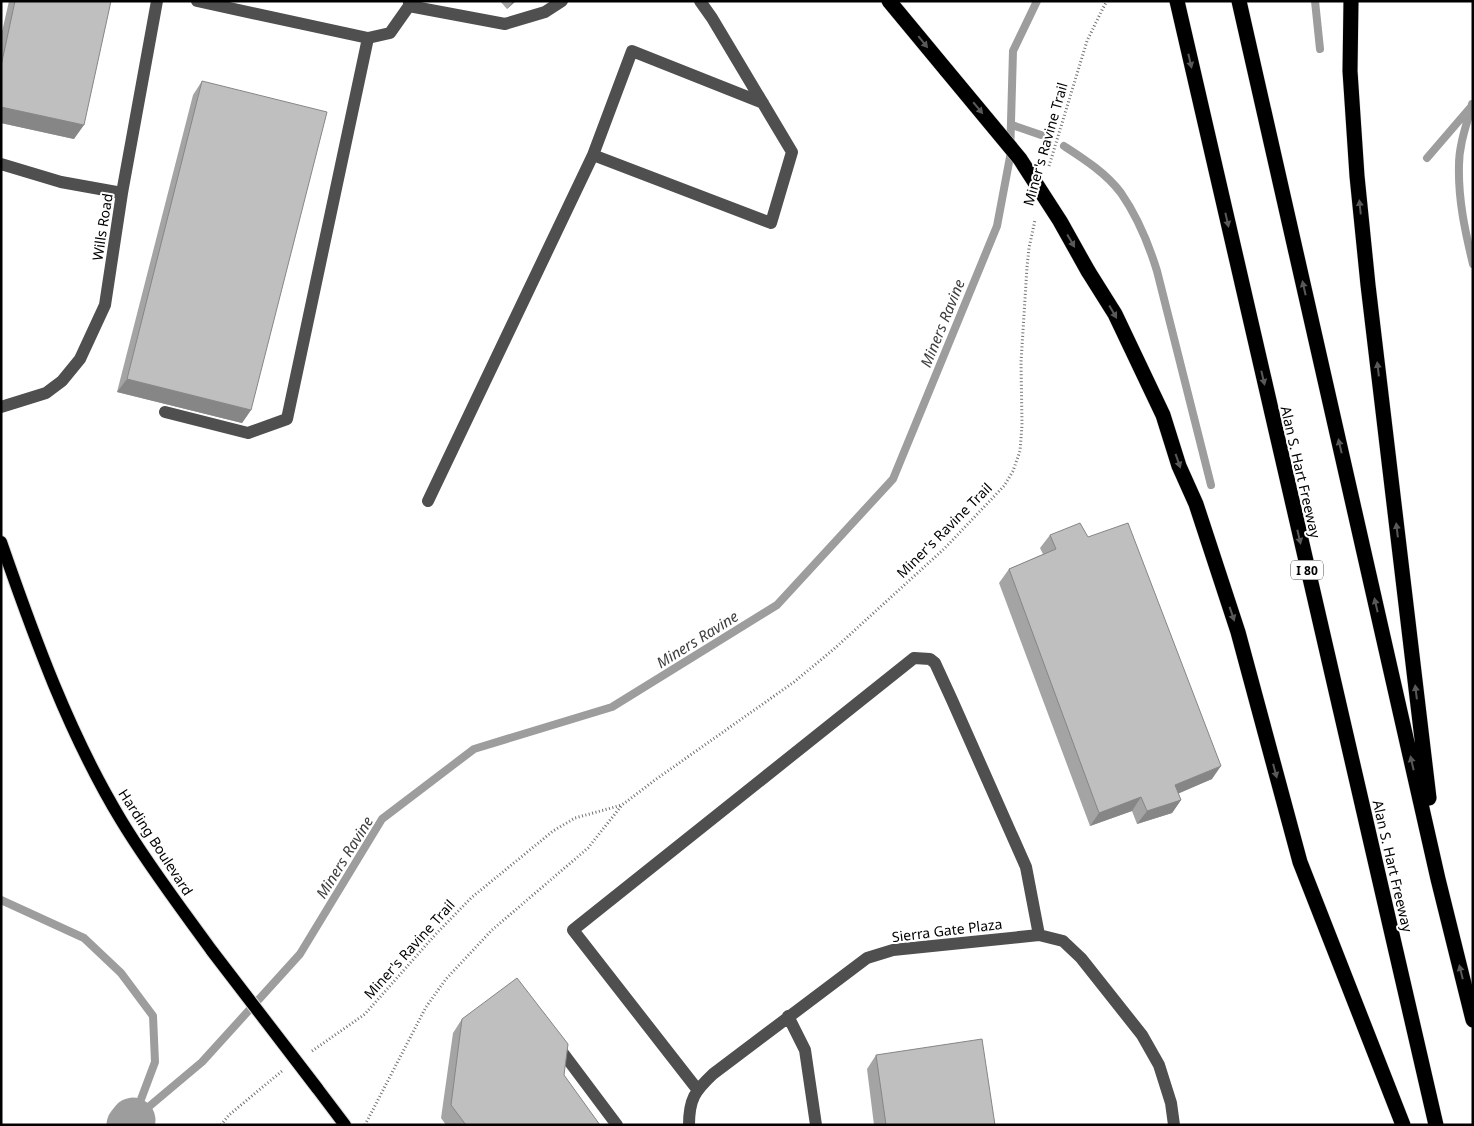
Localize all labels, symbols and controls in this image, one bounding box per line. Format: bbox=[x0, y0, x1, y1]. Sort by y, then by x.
one-way arrow bbox=[918, 35, 929, 48]
one-way arrow bbox=[1186, 54, 1194, 69]
street label: Miner's Ravine Trail bbox=[1018, 80, 1072, 208]
one-way arrow bbox=[972, 102, 983, 115]
street label: Wills Road bbox=[87, 192, 117, 262]
one-way arrow bbox=[1356, 199, 1364, 215]
one-way arrow bbox=[1223, 212, 1231, 227]
one-way arrow bbox=[1067, 234, 1075, 249]
water label: Miners Ravine bbox=[915, 276, 969, 370]
one-way arrow bbox=[1300, 280, 1308, 295]
one-way arrow bbox=[1109, 306, 1118, 319]
one-way arrow bbox=[1374, 361, 1382, 377]
one-way arrow bbox=[1259, 371, 1267, 386]
street label: Alan S. Hart Freeway bbox=[1277, 404, 1326, 541]
one-way arrow bbox=[1336, 439, 1344, 454]
one-way arrow bbox=[1174, 454, 1182, 469]
street label: Miner's Ravine Trail bbox=[892, 478, 996, 582]
one-way arrow bbox=[1393, 522, 1401, 538]
one-way arrow bbox=[1296, 529, 1304, 545]
road number: I 80 bbox=[1291, 560, 1323, 580]
one-way arrow bbox=[1372, 597, 1380, 612]
water label: Miners Ravine bbox=[652, 606, 742, 672]
one-way arrow bbox=[1228, 607, 1236, 622]
one-way arrow bbox=[1412, 683, 1420, 699]
one-way arrow bbox=[1408, 756, 1416, 771]
one-way arrow bbox=[1271, 763, 1279, 778]
street label: Harding Boulevard bbox=[114, 785, 198, 899]
street label: Alan S. Hart Freeway bbox=[1369, 798, 1418, 935]
water label: Miners Ravine bbox=[311, 812, 377, 902]
street label: Miner's Ravine Trail bbox=[359, 895, 459, 1003]
street label: Sierra Gate Plaza bbox=[891, 914, 1003, 946]
one-way arrow bbox=[1457, 965, 1465, 980]

